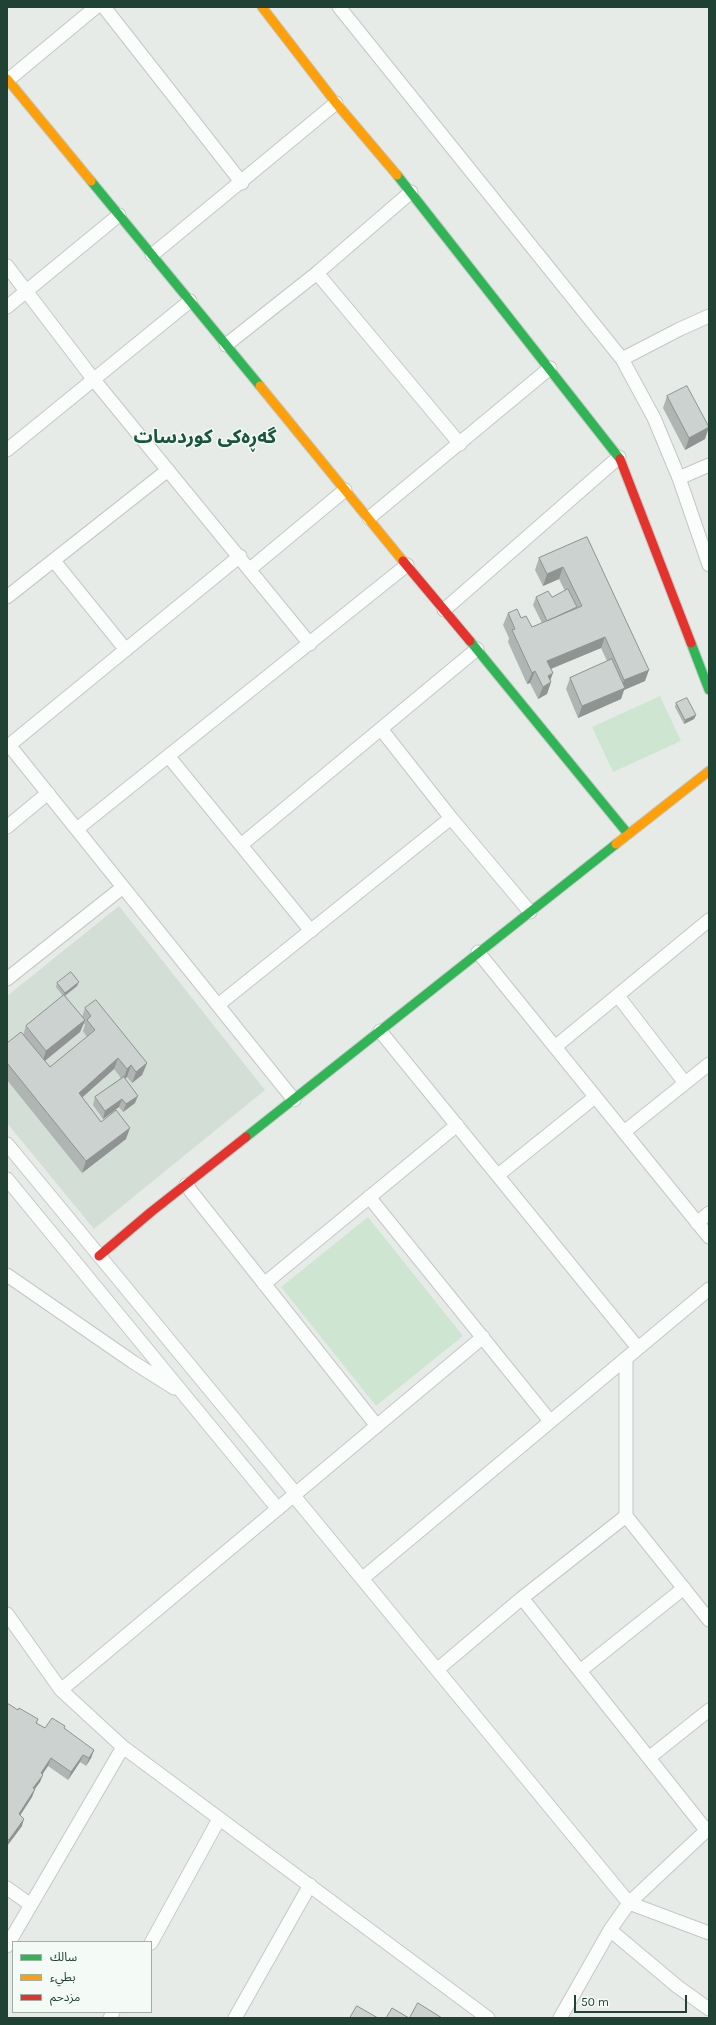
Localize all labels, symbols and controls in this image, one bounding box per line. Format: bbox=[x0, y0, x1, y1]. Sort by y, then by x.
district label: گەڕەکی کوردسات bbox=[134, 427, 276, 449]
legend bbox=[12, 1941, 152, 2013]
text: سالك bbox=[50, 1950, 77, 1964]
text: بطيء bbox=[50, 1970, 76, 1984]
scale bar bbox=[576, 1987, 689, 2013]
text: مزدحم bbox=[50, 1990, 80, 2004]
text: 50 m bbox=[581, 1995, 609, 2009]

